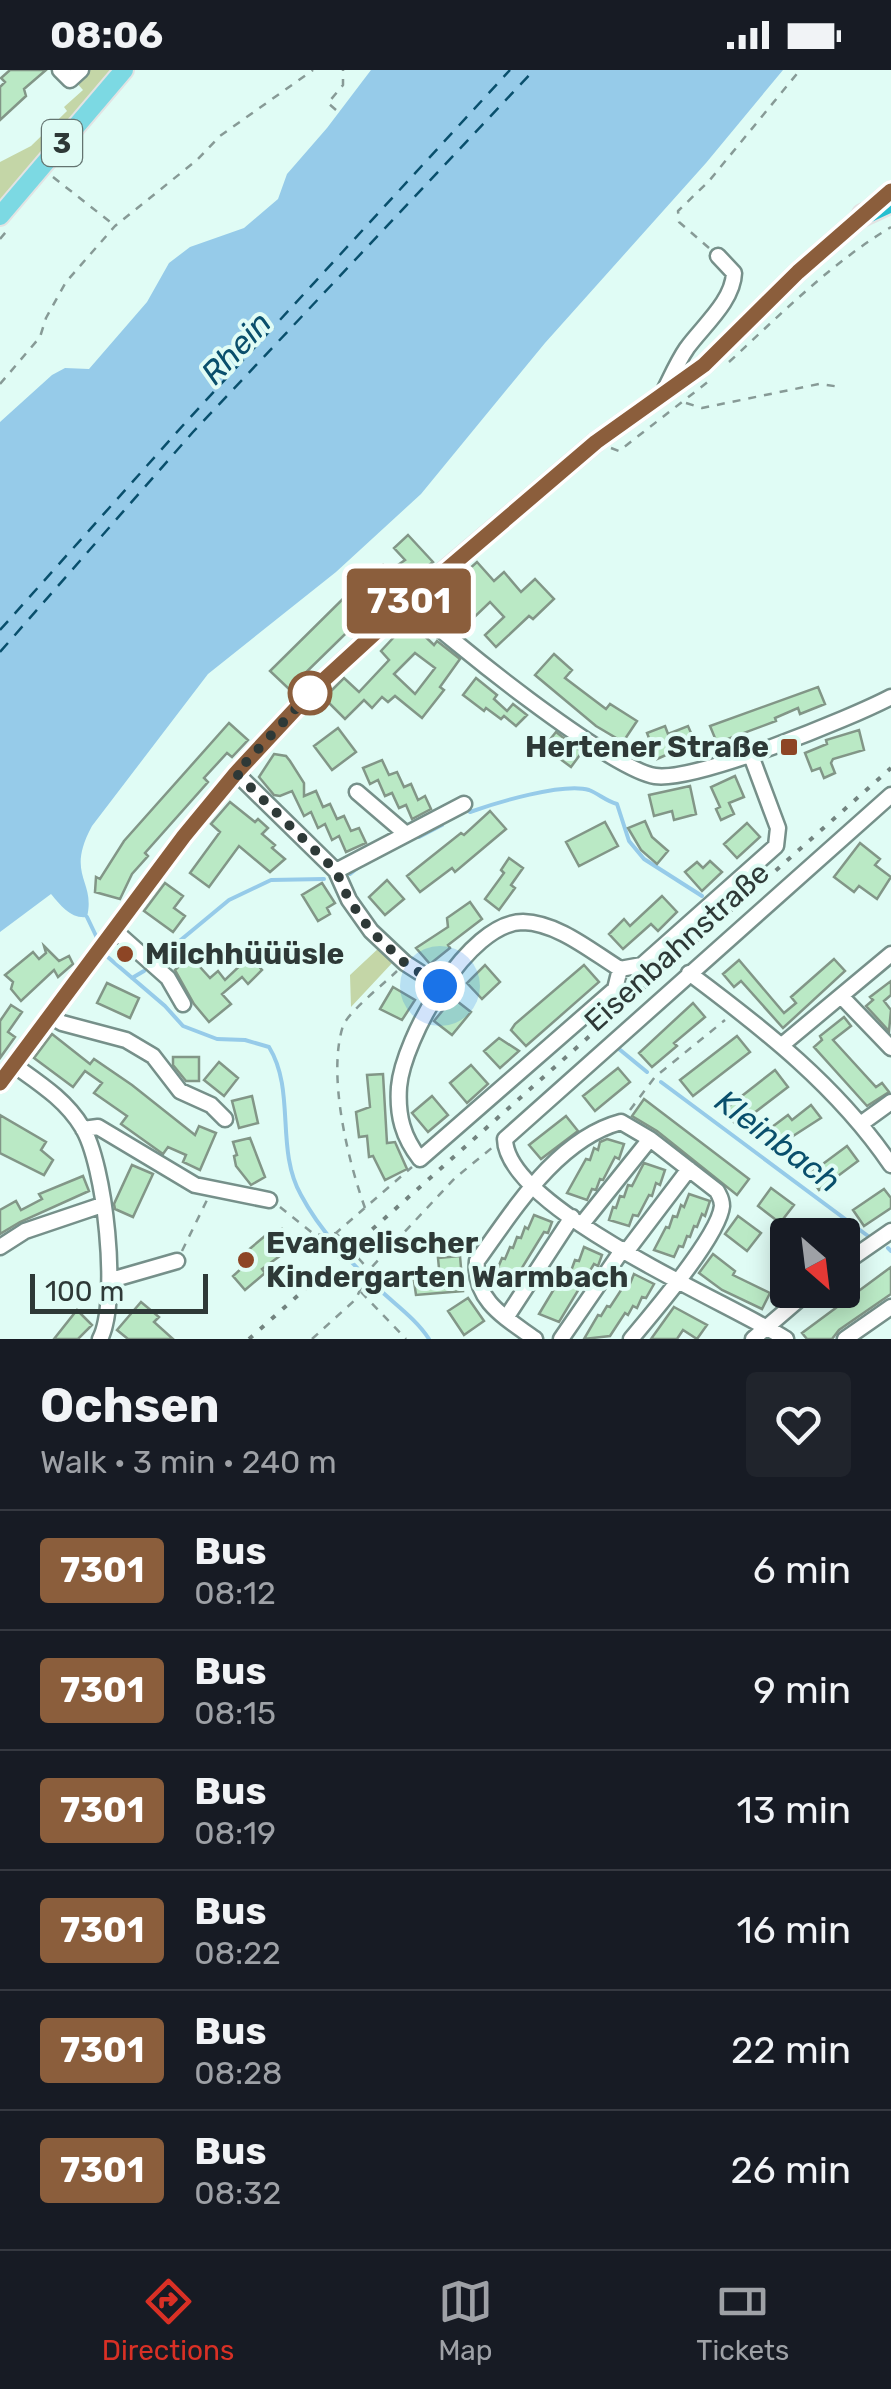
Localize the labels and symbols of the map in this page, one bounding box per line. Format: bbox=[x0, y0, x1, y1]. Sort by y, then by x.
road number: 3 bbox=[42, 120, 82, 166]
water label: Rhein bbox=[193, 304, 279, 392]
line badge: 7301 bbox=[339, 568, 479, 634]
unlabelled marker bbox=[289, 672, 331, 714]
place label: Hertener Straße bbox=[525, 729, 769, 765]
marker: Hertener Straße bbox=[778, 736, 800, 758]
street label: Eisenbahnstraße bbox=[577, 855, 777, 1039]
place label: Milchhüüüsle bbox=[145, 936, 344, 972]
marker: Milchhüüüsle bbox=[114, 943, 136, 965]
your location bbox=[415, 961, 465, 1011]
water label: Kleinbach bbox=[708, 1082, 848, 1200]
north arrow bbox=[770, 1218, 860, 1308]
place label: Evangelischer Kindergarten Warmbach bbox=[266, 1225, 629, 1295]
marker: Evangelischer Kindergarten Warmbach bbox=[235, 1249, 257, 1271]
scale bar bbox=[30, 1269, 208, 1314]

